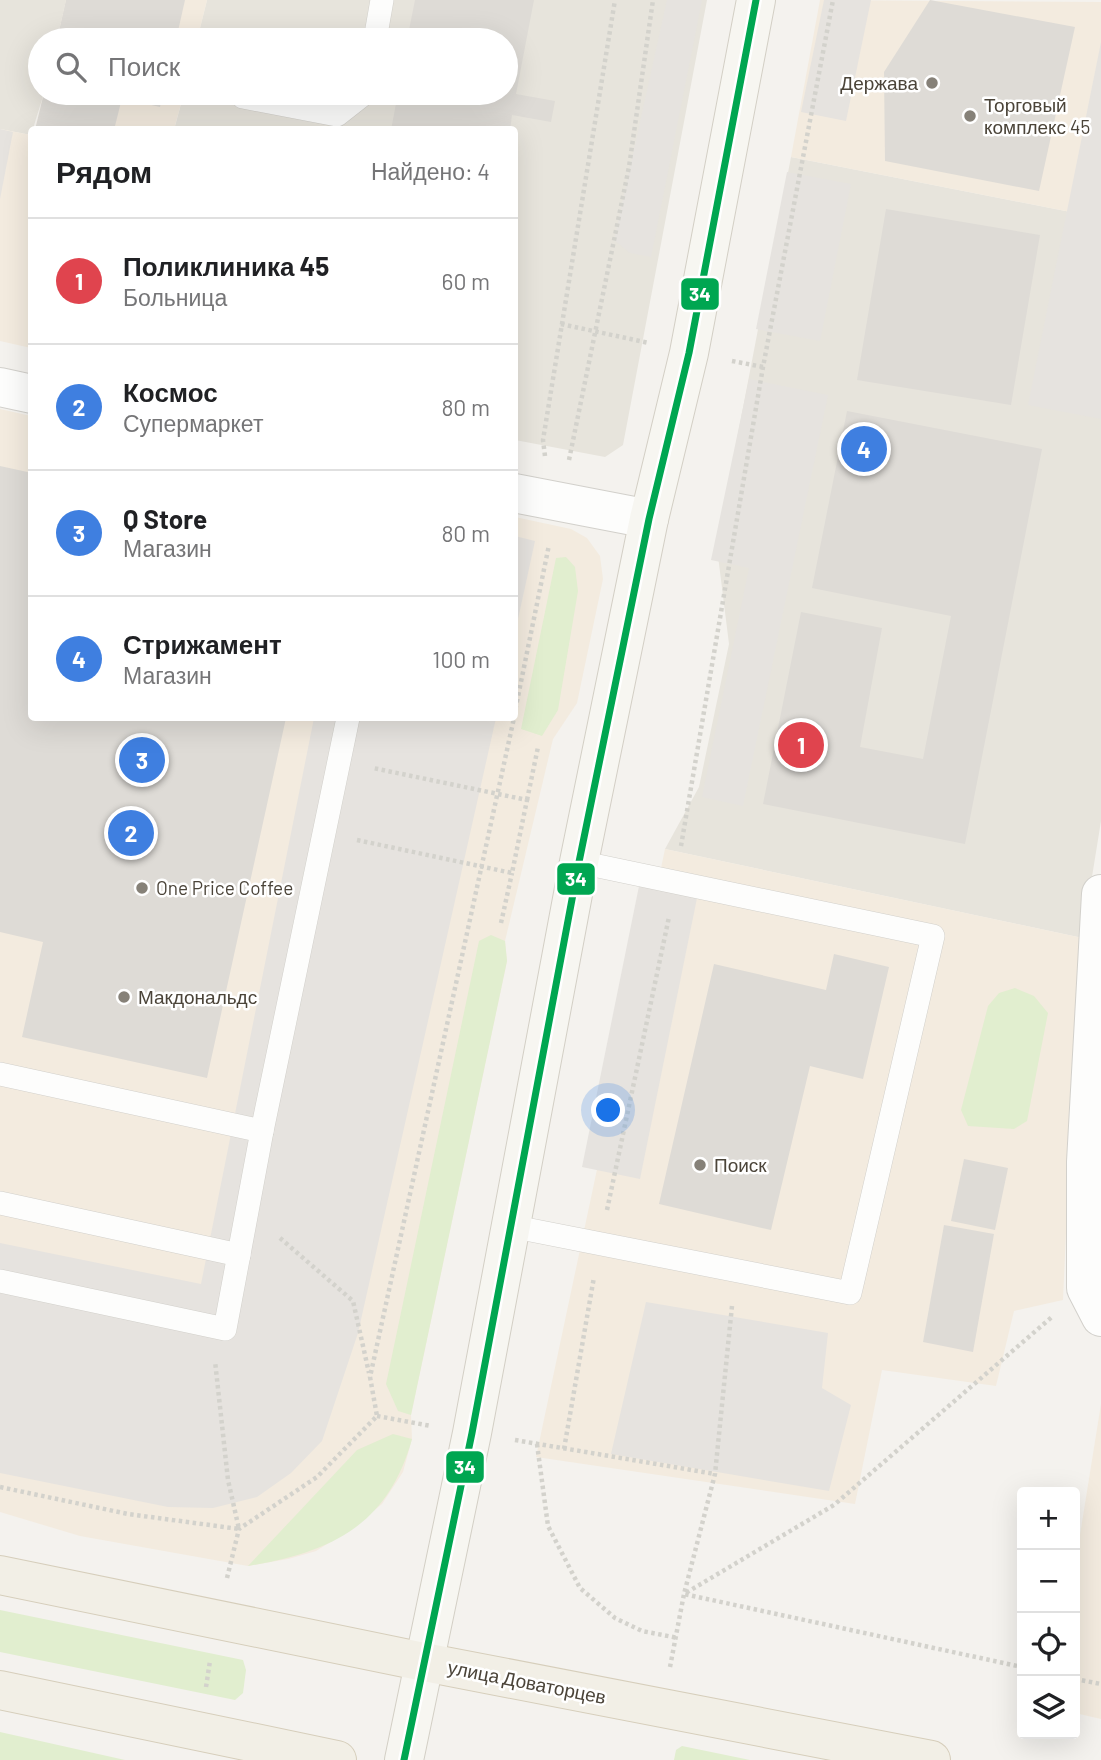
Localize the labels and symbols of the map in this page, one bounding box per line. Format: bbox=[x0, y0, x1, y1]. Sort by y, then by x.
place label: Держава bbox=[840, 71, 918, 94]
marker: Держава bbox=[924, 75, 940, 91]
place label: Торговый комплекс 45 bbox=[984, 93, 1090, 138]
marker: Торговый комплекс 45 bbox=[962, 108, 978, 124]
line badge: 34 bbox=[680, 277, 720, 311]
text: 34 bbox=[689, 282, 711, 305]
pin: 4 bbox=[841, 423, 887, 475]
pin: 1 bbox=[778, 719, 824, 771]
pin: 3 bbox=[119, 734, 165, 786]
pin: 2 bbox=[108, 807, 154, 859]
line badge: 34 bbox=[556, 862, 596, 896]
text: 34 bbox=[565, 867, 587, 890]
place label: One Price Coffee bbox=[156, 876, 293, 899]
marker: One Price Coffee bbox=[134, 880, 150, 896]
place label: Макдональдс bbox=[138, 985, 257, 1008]
marker: Макдональдс bbox=[116, 989, 132, 1005]
your location bbox=[591, 1093, 625, 1127]
place label: Поиск bbox=[714, 1153, 767, 1176]
marker: Поиск bbox=[692, 1157, 708, 1173]
line badge: 34 bbox=[445, 1450, 485, 1484]
text: 34 bbox=[454, 1455, 476, 1478]
street label: улица Доваторцев bbox=[446, 1655, 608, 1708]

